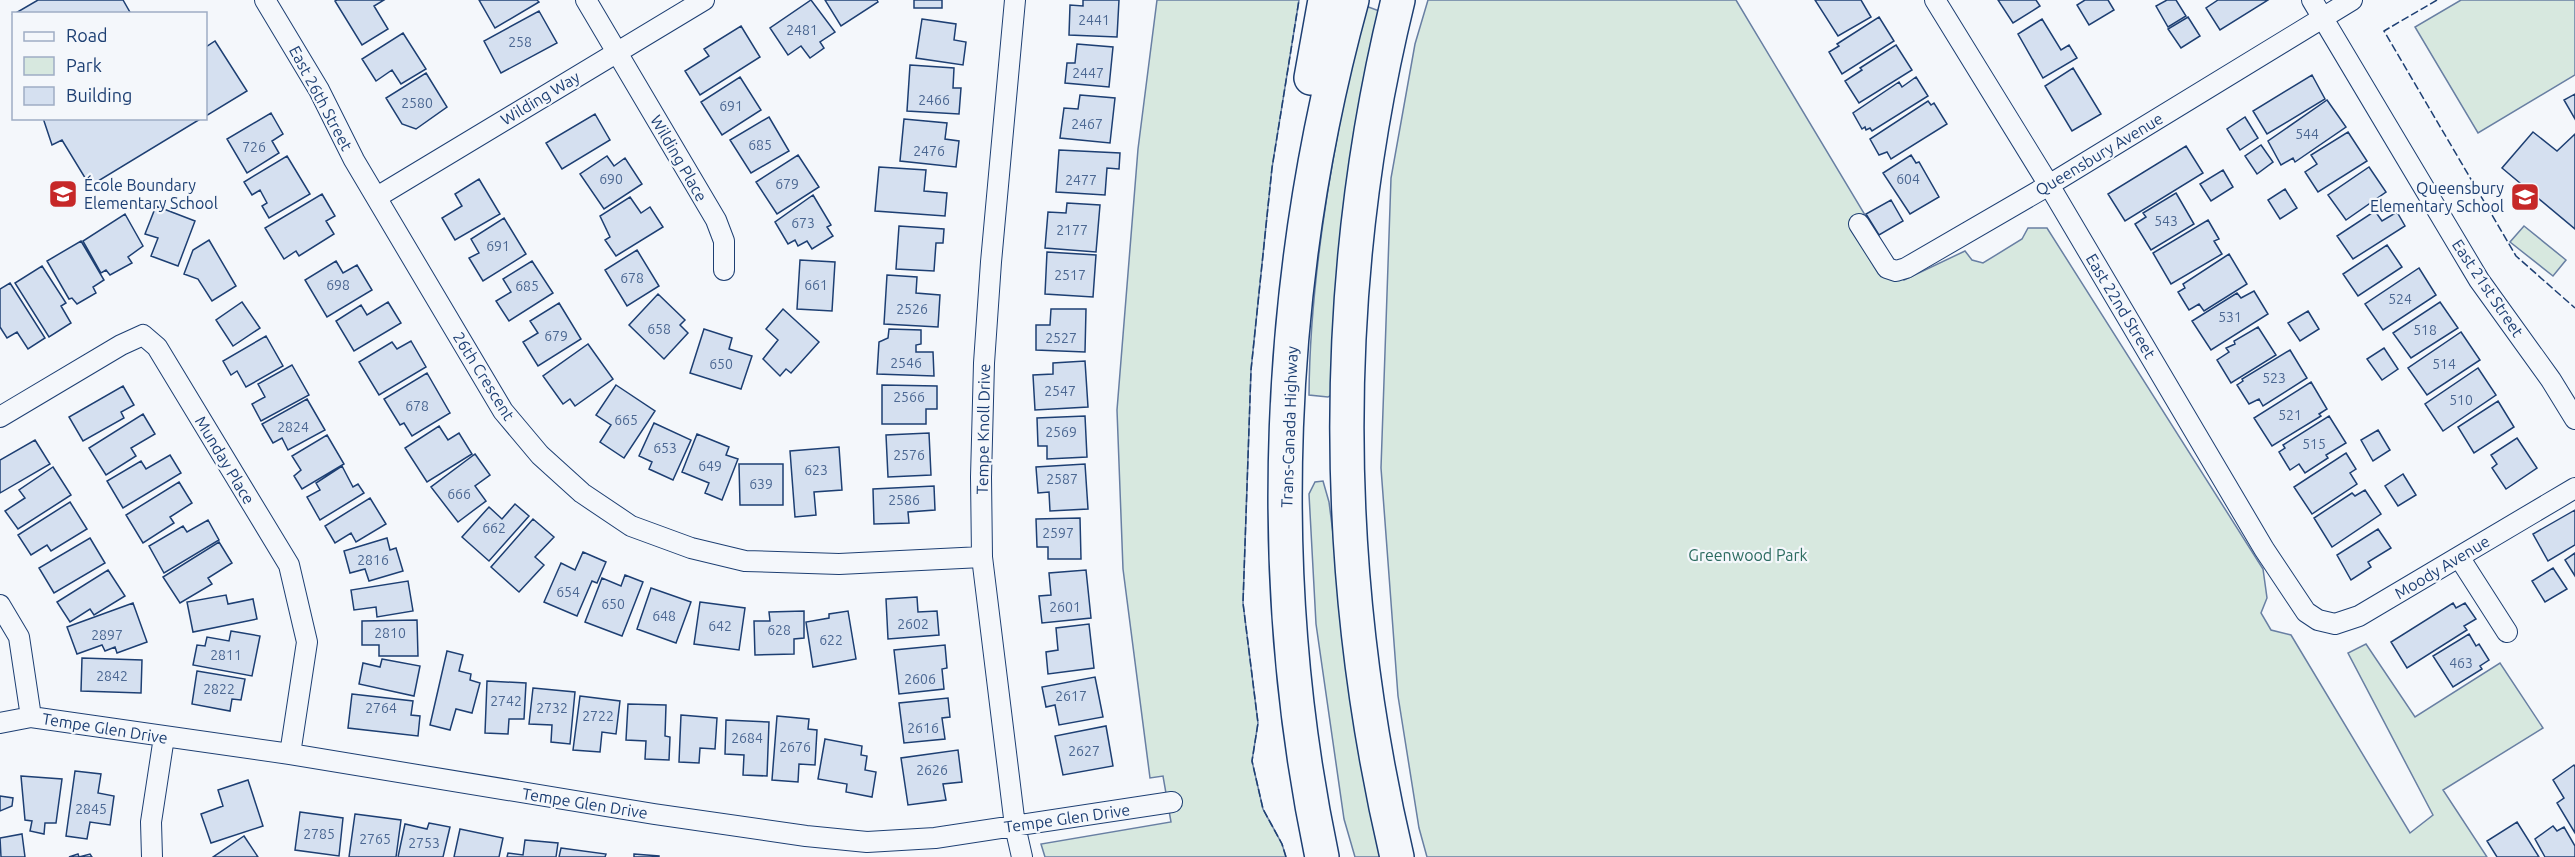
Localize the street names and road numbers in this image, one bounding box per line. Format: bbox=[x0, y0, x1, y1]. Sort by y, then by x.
street label: East 26th Street bbox=[286, 43, 356, 154]
street label: Wilding Way bbox=[497, 67, 583, 129]
street label: Queensbury Avenue bbox=[2032, 109, 2166, 199]
street label: Wilding Place bbox=[647, 112, 711, 204]
street label: East 21st Street bbox=[2449, 236, 2528, 341]
street label: East 22nd Street bbox=[2083, 250, 2160, 362]
street label: 26th Crescent bbox=[450, 329, 519, 424]
street label: Trans-Canada Highway bbox=[1277, 346, 1301, 508]
street label: Tempe Knoll Drive bbox=[973, 363, 993, 495]
street label: Munday Place bbox=[192, 413, 258, 507]
street label: Moody Avenue bbox=[2391, 532, 2493, 602]
street label: Tempe Glen Drive bbox=[41, 709, 169, 747]
street label: Tempe Glen Drive bbox=[521, 784, 649, 822]
street label: Tempe Glen Drive bbox=[1003, 800, 1131, 836]

